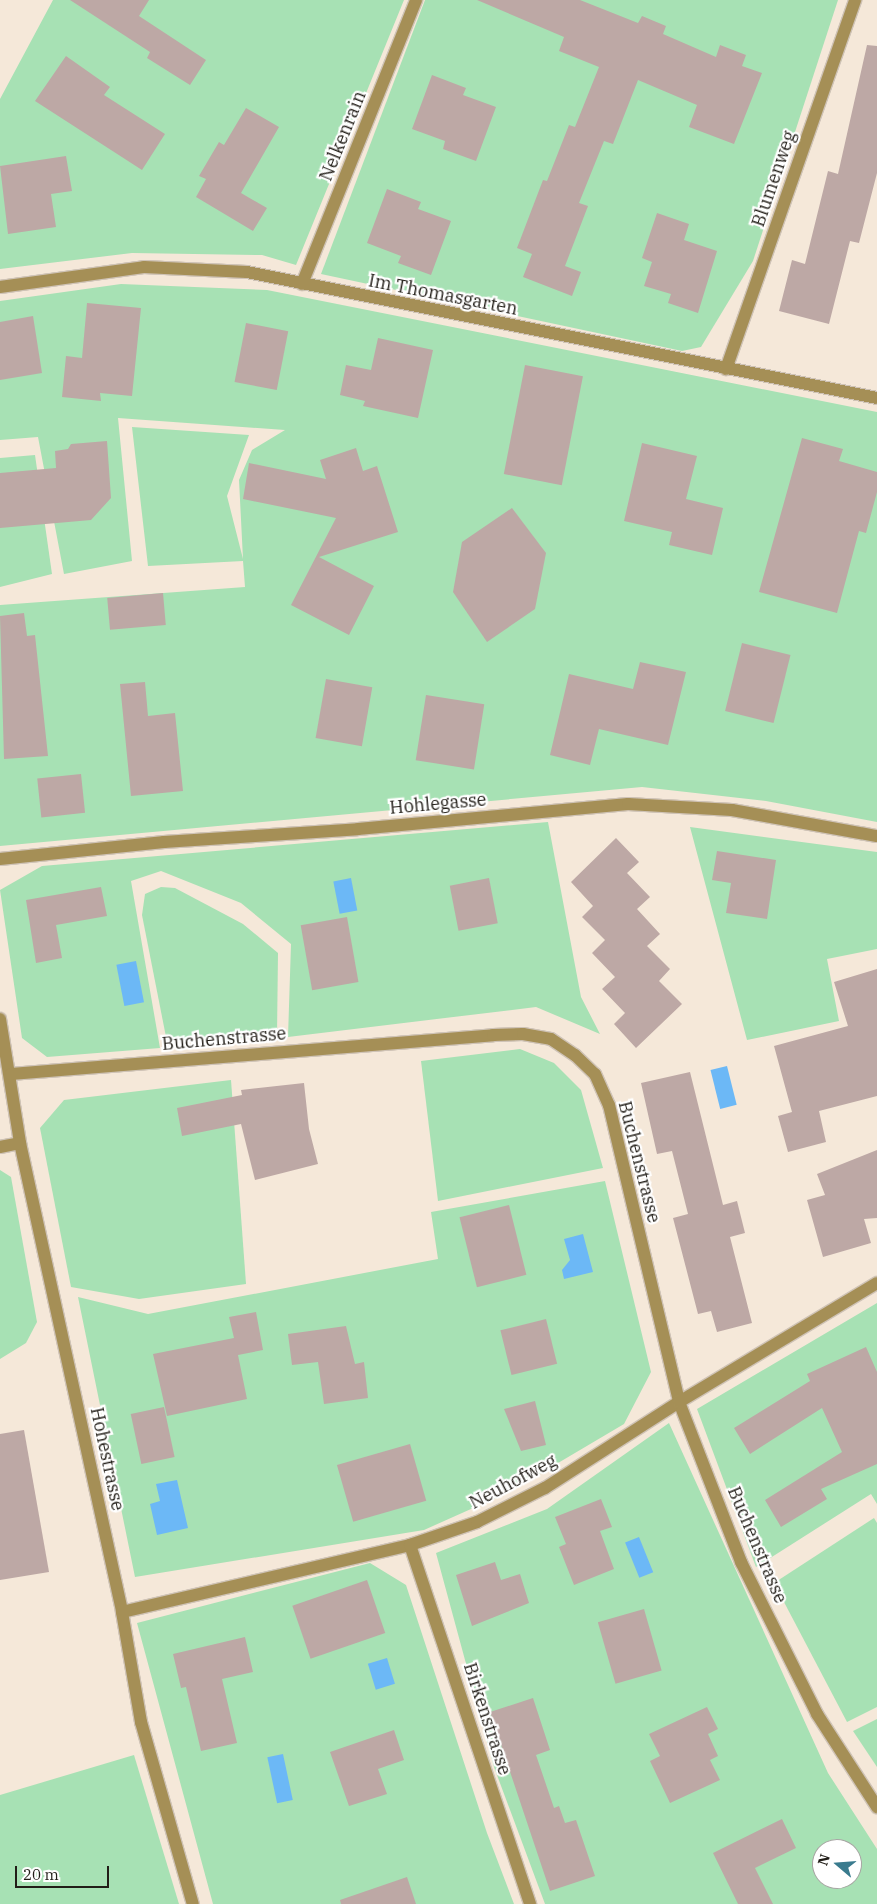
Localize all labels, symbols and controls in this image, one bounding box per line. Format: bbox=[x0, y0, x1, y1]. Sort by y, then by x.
street label: Nelkenrain bbox=[315, 88, 371, 184]
street label: Blumenweg bbox=[748, 128, 800, 230]
street label: Im Thomasgarten bbox=[367, 270, 519, 320]
street label: Hohlegasse bbox=[389, 789, 487, 819]
street label: Buchenstrasse bbox=[161, 1023, 287, 1055]
street label: Buchenstrasse bbox=[613, 1099, 665, 1225]
street label: Hohestrasse bbox=[86, 1405, 128, 1513]
street label: Neuhofweg bbox=[466, 1450, 560, 1514]
street label: Buchenstrasse bbox=[723, 1483, 791, 1607]
street label: Birkenstrasse bbox=[459, 1660, 515, 1778]
north arrow bbox=[812, 1839, 862, 1889]
text: N bbox=[813, 1852, 834, 1868]
scale bar bbox=[18, 1856, 111, 1888]
text: 20 m bbox=[23, 1865, 59, 1884]

